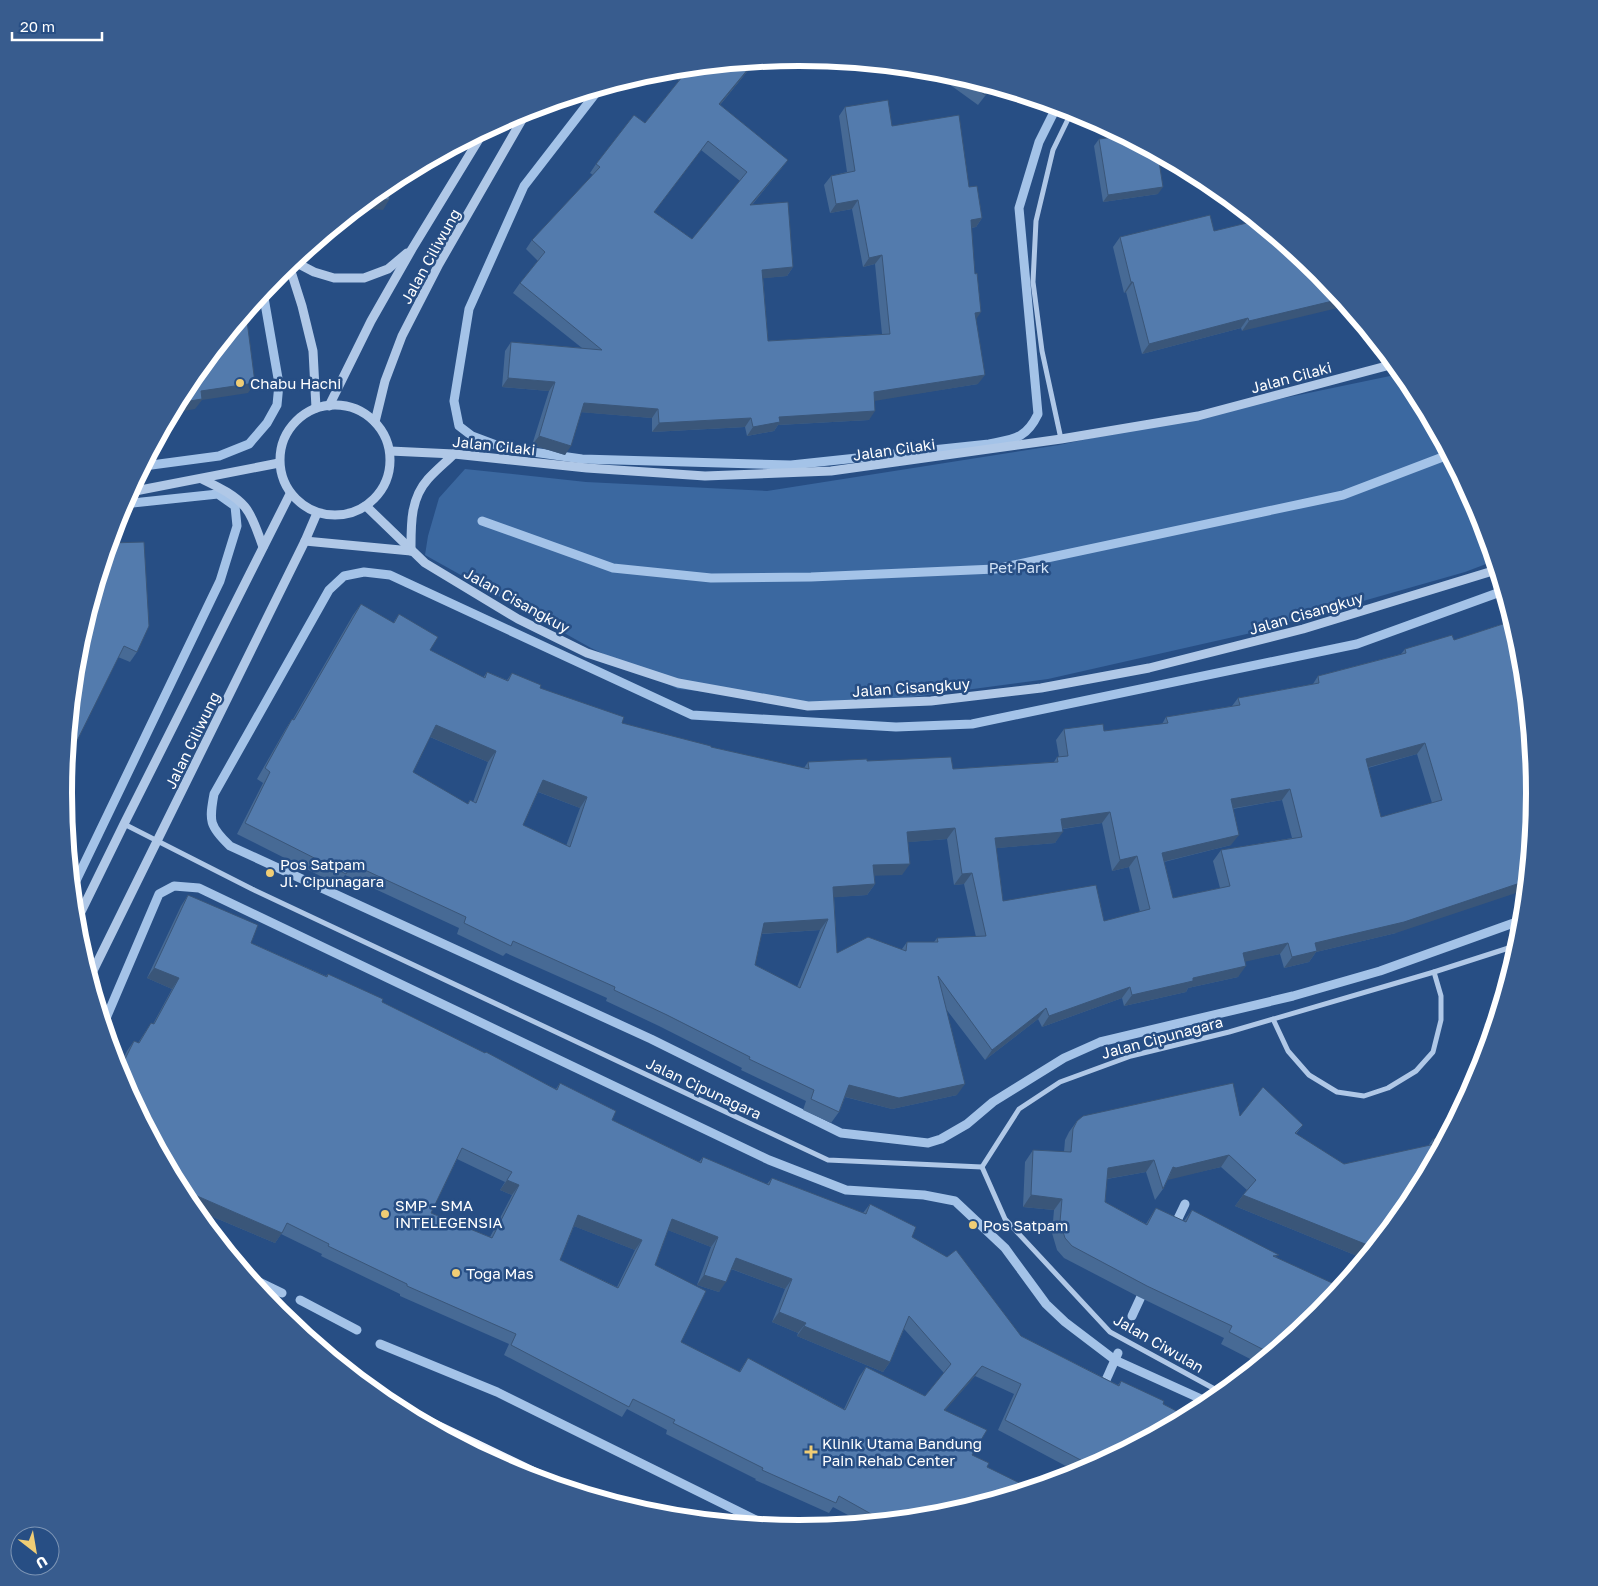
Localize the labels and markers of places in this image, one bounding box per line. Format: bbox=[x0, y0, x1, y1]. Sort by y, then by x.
place label: Chabu Hachi bbox=[250, 374, 341, 392]
marker: Chabu Hachi bbox=[234, 377, 246, 389]
place label: Pos Satpam Jl. Cipunagara bbox=[280, 855, 384, 890]
marker: Pos Satpam Jl. Cipunagara bbox=[264, 867, 276, 879]
place label: SMP - SMA INTELEGENSIA bbox=[395, 1196, 503, 1231]
marker: SMP - SMA INTELEGENSIA bbox=[379, 1208, 391, 1220]
place label: Pos Satpam bbox=[983, 1216, 1068, 1234]
marker: Pos Satpam bbox=[967, 1219, 979, 1231]
place label: Toga Mas bbox=[466, 1264, 534, 1282]
marker: Toga Mas bbox=[450, 1267, 462, 1279]
place label: Klinik Utama Bandung Pain Rehab Center bbox=[822, 1434, 982, 1469]
marker: Klinik Utama Bandung Pain Rehab Center bbox=[804, 1445, 818, 1459]

